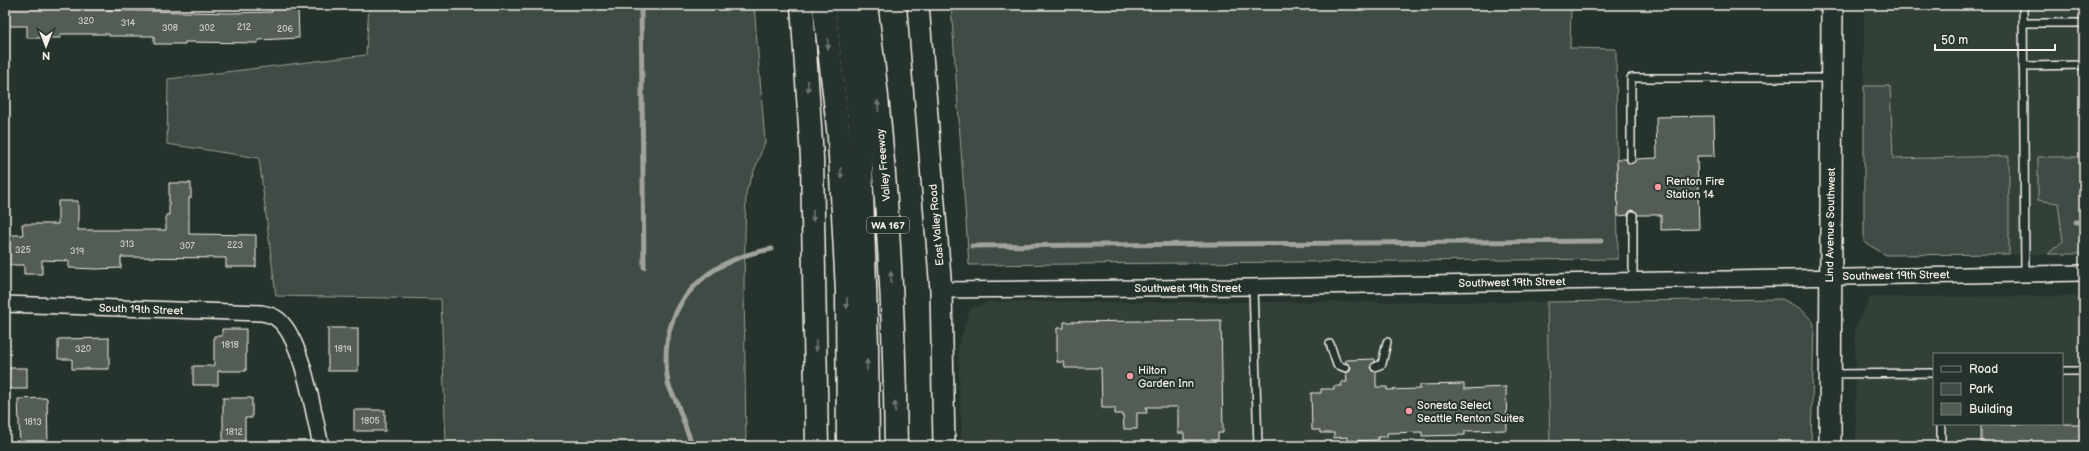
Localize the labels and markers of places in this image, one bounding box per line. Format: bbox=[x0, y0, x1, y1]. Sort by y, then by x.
place label: Renton Fire Station 14 bbox=[1666, 175, 1725, 201]
marker: Renton Fire Station 14 bbox=[1653, 182, 1663, 192]
place label: Hilton Garden Inn bbox=[1138, 364, 1194, 390]
marker: Hilton Garden Inn bbox=[1125, 371, 1135, 381]
place label: Sonesta Select Seattle Renton Suites bbox=[1417, 399, 1525, 425]
marker: Sonesta Select Seattle Renton Suites bbox=[1404, 406, 1414, 416]

